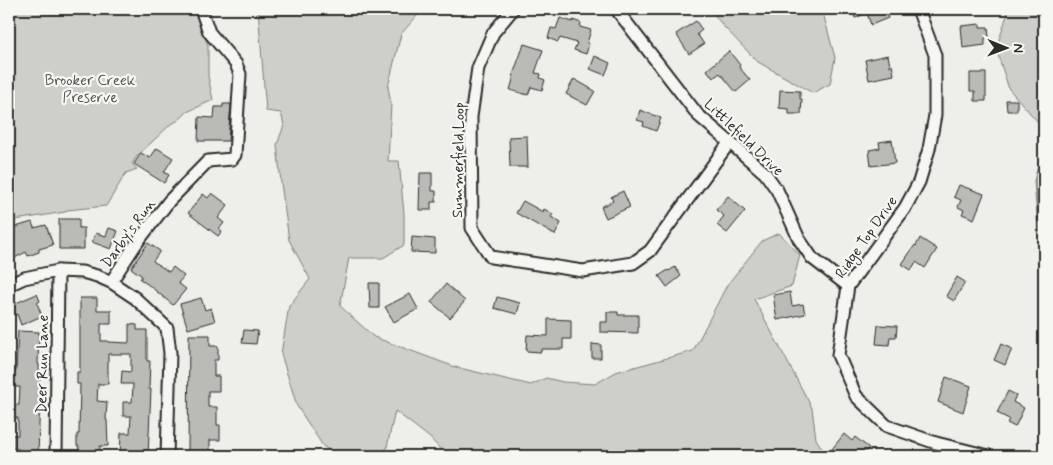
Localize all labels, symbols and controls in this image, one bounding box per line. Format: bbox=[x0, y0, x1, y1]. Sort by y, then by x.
north arrow bbox=[980, 22, 1030, 72]
text: N bbox=[1009, 43, 1027, 53]
park label: Brooker Creek Preserve bbox=[45, 71, 136, 108]
street label: Littlefield Drive bbox=[699, 95, 788, 181]
street label: Summerfield Loop bbox=[448, 102, 470, 218]
street label: Ridge Top Drive bbox=[831, 192, 903, 283]
street label: Darby's Run bbox=[97, 195, 161, 272]
street label: Deer Run Lane bbox=[32, 314, 54, 414]

